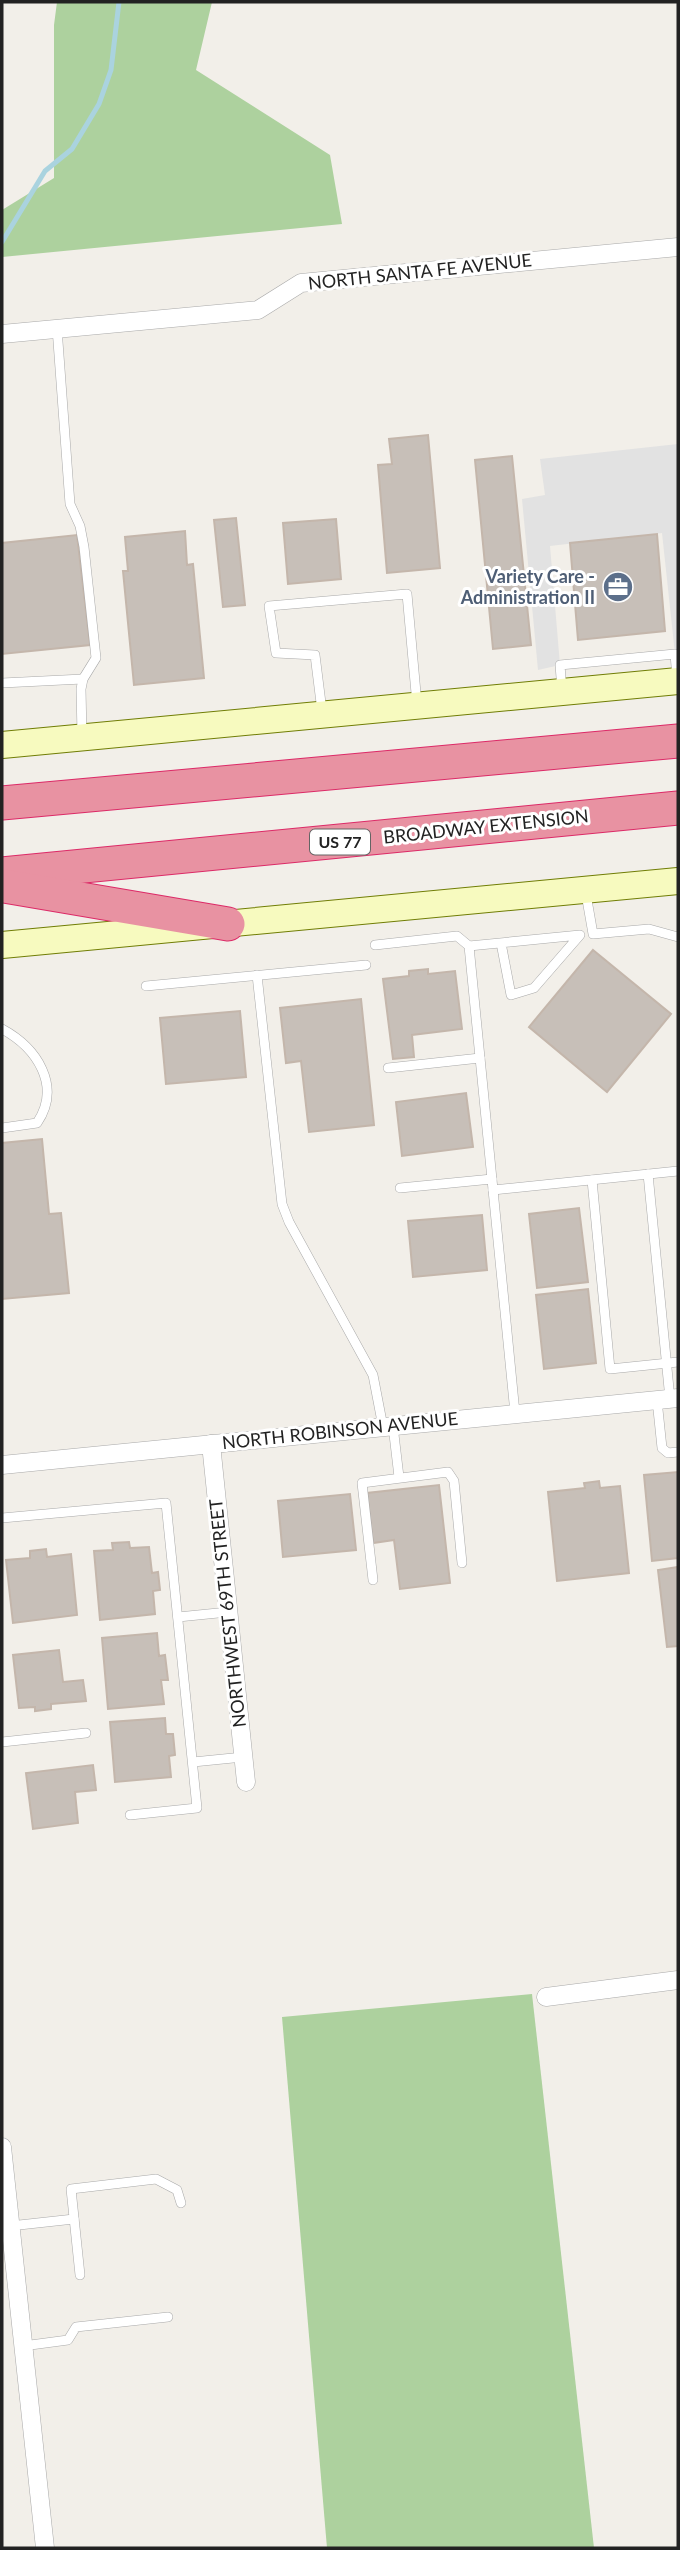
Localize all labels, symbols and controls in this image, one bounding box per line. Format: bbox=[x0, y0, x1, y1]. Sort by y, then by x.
street label: NORTH SANTA FE AVENUE bbox=[307, 248, 533, 294]
place label: Variety Care - Administration II bbox=[460, 565, 595, 608]
office icon: Variety Care - Administration II bbox=[601, 570, 635, 604]
street label: BROADWAY EXTENSION bbox=[382, 804, 590, 848]
road number: US 77 bbox=[310, 830, 370, 855]
street label: NORTH ROBINSON AVENUE bbox=[221, 1407, 459, 1453]
street label: NORTHWEST 69TH STREET bbox=[204, 1497, 250, 1729]

